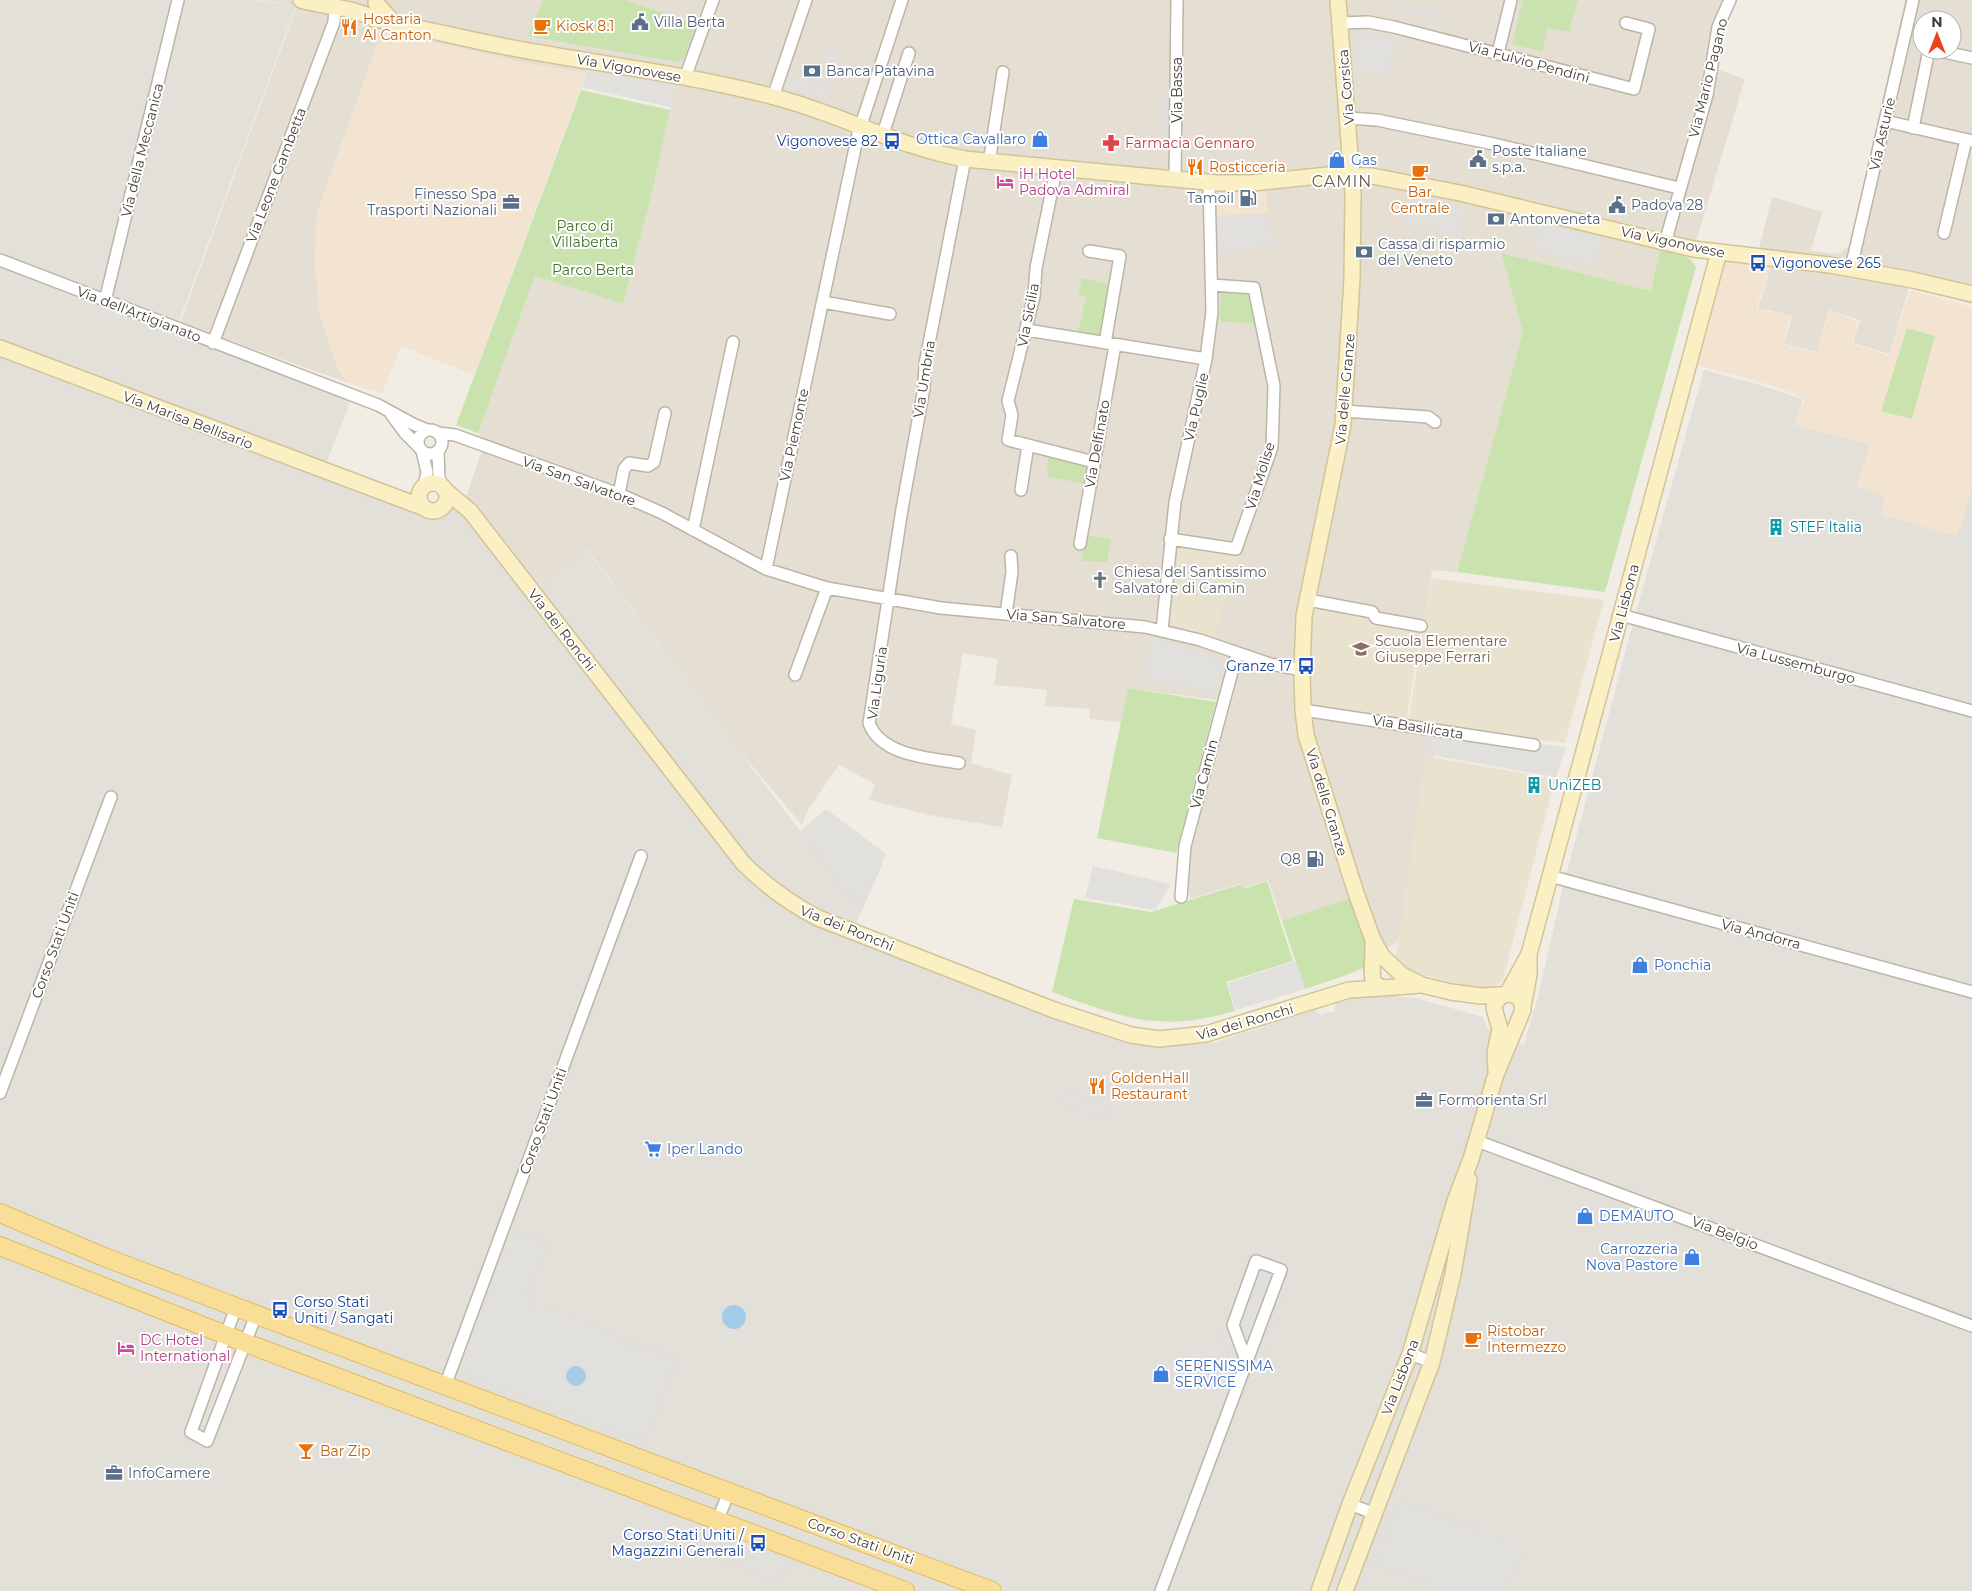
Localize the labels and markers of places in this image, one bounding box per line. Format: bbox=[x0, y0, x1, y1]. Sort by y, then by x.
place label: Hostaria Al Canton bbox=[363, 10, 432, 44]
public building icon: Villa Berta bbox=[630, 12, 650, 32]
place label: Villa Berta bbox=[654, 13, 725, 31]
cafe icon: Kiosk 8.1 bbox=[532, 16, 552, 36]
restaurant icon: Hostaria Al Canton bbox=[339, 17, 359, 37]
place label: Kiosk 8.1 bbox=[556, 17, 614, 35]
bank icon: Banca Patavina bbox=[802, 61, 822, 81]
place label: Banca Patavina bbox=[826, 62, 935, 80]
shop icon: Ottica Cavallaro bbox=[1030, 129, 1050, 149]
place label: Ottica Cavallaro bbox=[916, 130, 1026, 148]
bus stop icon: Vigonovese 82 bbox=[882, 131, 902, 151]
place label: Vigonovese 82 bbox=[777, 132, 878, 150]
pharmacy icon: Farmacia Gennaro bbox=[1101, 133, 1121, 153]
place label: Farmacia Gennaro bbox=[1125, 134, 1255, 152]
place label: Poste Italiane s.p.a. bbox=[1492, 142, 1587, 176]
public building icon: Poste Italiane s.p.a. bbox=[1468, 149, 1488, 169]
shop icon: Gas bbox=[1327, 150, 1347, 170]
place label: Gas bbox=[1351, 151, 1377, 169]
restaurant icon: Rosticceria bbox=[1185, 157, 1205, 177]
place label: Rosticceria bbox=[1209, 158, 1286, 176]
cafe icon: Bar Centrale bbox=[1410, 162, 1430, 182]
place label: iH Hotel Padova Admiral bbox=[1019, 165, 1130, 199]
hotel icon: iH Hotel Padova Admiral bbox=[995, 172, 1015, 192]
place label: Bar Centrale bbox=[1391, 183, 1449, 217]
place label: Finesso Spa Trasporti Nazionali bbox=[367, 185, 497, 219]
fuel station icon: Tamoil bbox=[1238, 188, 1258, 208]
place label: Tamoil bbox=[1187, 189, 1234, 207]
office icon: Finesso Spa Trasporti Nazionali bbox=[501, 192, 521, 212]
public building icon: Padova 28 bbox=[1607, 195, 1627, 215]
place label: Padova 28 bbox=[1631, 196, 1703, 214]
bank icon: Antonveneta bbox=[1486, 209, 1506, 229]
place label: Antonveneta bbox=[1510, 210, 1600, 228]
place label: Cassa di risparmio del Veneto bbox=[1378, 235, 1506, 269]
bank icon: Cassa di risparmio del Veneto bbox=[1354, 242, 1374, 262]
bus stop icon: Vigonovese 265 bbox=[1748, 253, 1768, 273]
place label: Vigonovese 265 bbox=[1772, 254, 1881, 272]
building icon: STEF Italia bbox=[1766, 517, 1786, 537]
place label: STEF Italia bbox=[1790, 518, 1862, 536]
place label: Chiesa del Santissimo Salvatore di Camin bbox=[1114, 563, 1267, 597]
church icon: Chiesa del Santissimo Salvatore di Camin bbox=[1090, 570, 1110, 590]
place label: Scuola Elementare Giuseppe Ferrari bbox=[1375, 632, 1507, 666]
school or university icon: Scuola Elementare Giuseppe Ferrari bbox=[1351, 639, 1371, 659]
bus stop icon: Granze 17 bbox=[1296, 656, 1316, 676]
place label: Granze 17 bbox=[1226, 657, 1292, 675]
building icon: UniZEB bbox=[1524, 775, 1544, 795]
place label: UniZEB bbox=[1548, 776, 1601, 794]
fuel station icon: Q8 bbox=[1305, 849, 1325, 869]
place label: Q8 bbox=[1280, 850, 1301, 868]
shop icon: Ponchia bbox=[1630, 955, 1650, 975]
place label: Ponchia bbox=[1654, 956, 1711, 974]
place label: GoldenHall Restaurant bbox=[1111, 1069, 1189, 1103]
restaurant icon: GoldenHall Restaurant bbox=[1087, 1076, 1107, 1096]
office icon: Formorienta Srl bbox=[1414, 1090, 1434, 1110]
place label: Formorienta Srl bbox=[1438, 1091, 1547, 1109]
supermarket icon: Iper Lando bbox=[643, 1139, 663, 1159]
place label: Iper Lando bbox=[667, 1140, 743, 1158]
shop icon: DEMAUTO bbox=[1575, 1206, 1595, 1226]
place label: DEMAUTO bbox=[1599, 1207, 1674, 1225]
place label: Carrozzeria Nova Pastore bbox=[1586, 1240, 1678, 1274]
shop icon: Carrozzeria Nova Pastore bbox=[1682, 1247, 1702, 1267]
place label: Corso Stati Uniti / Sangati bbox=[294, 1293, 393, 1327]
bus stop icon: Corso Stati Uniti / Sangati bbox=[270, 1300, 290, 1320]
place label: Ristobar Intermezzo bbox=[1487, 1322, 1566, 1356]
cafe icon: Ristobar Intermezzo bbox=[1463, 1329, 1483, 1349]
place label: DC Hotel International bbox=[140, 1331, 231, 1365]
hotel icon: DC Hotel International bbox=[116, 1338, 136, 1358]
place label: SERENISSIMA SERVICE bbox=[1175, 1357, 1274, 1391]
shop icon: SERENISSIMA SERVICE bbox=[1151, 1364, 1171, 1384]
bar icon: Bar Zip bbox=[296, 1441, 316, 1461]
place label: Bar Zip bbox=[320, 1442, 370, 1460]
office icon: InfoCamere bbox=[104, 1463, 124, 1483]
place label: InfoCamere bbox=[128, 1464, 210, 1482]
place label: Corso Stati Uniti / Magazzini Generali bbox=[612, 1526, 745, 1560]
bus stop icon: Corso Stati Uniti / Magazzini Generali bbox=[748, 1533, 768, 1553]

